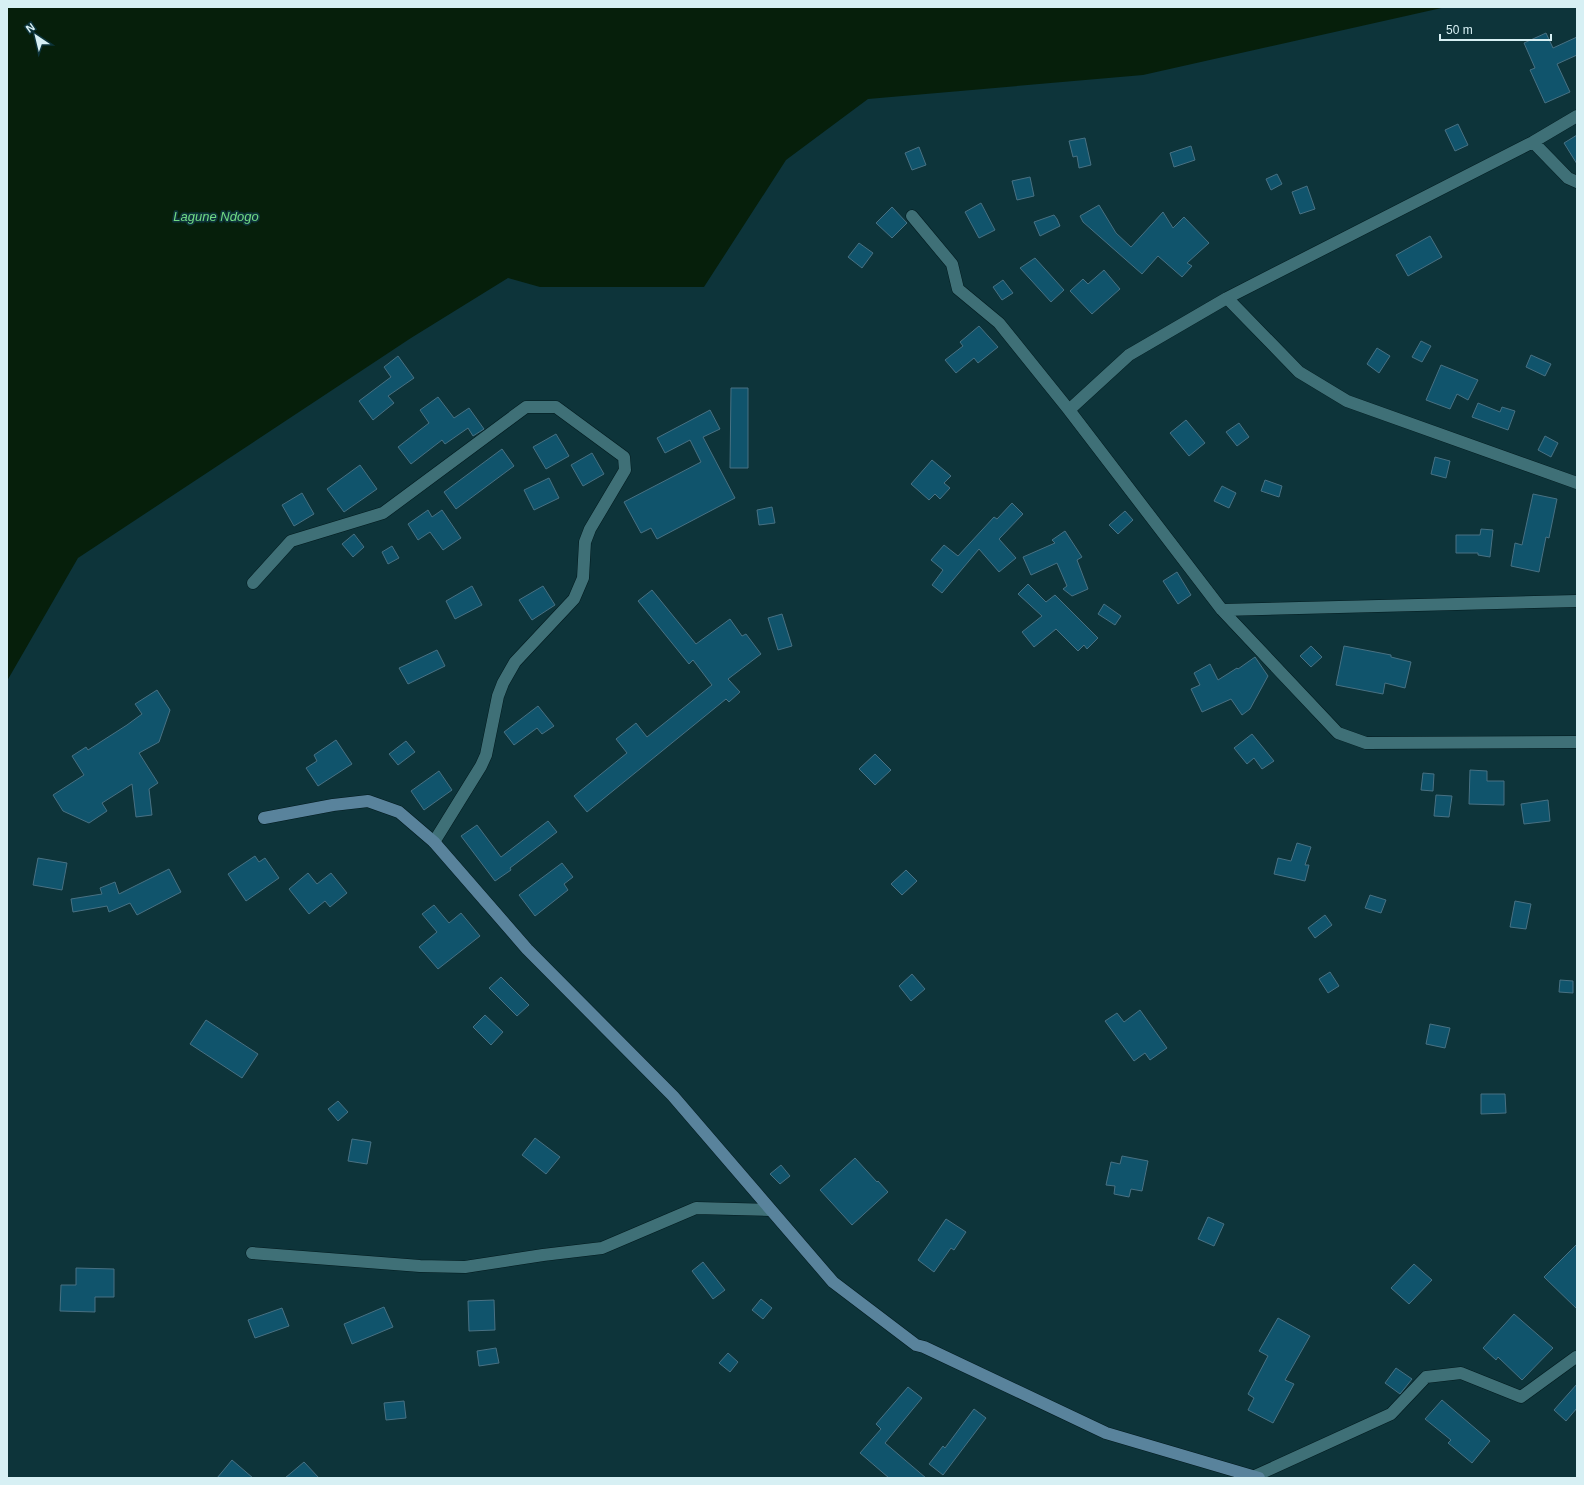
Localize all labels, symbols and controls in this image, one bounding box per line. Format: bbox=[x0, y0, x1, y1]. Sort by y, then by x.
north arrow bbox=[16, 16, 56, 56]
scale bar bbox=[1440, 16, 1551, 42]
text: N bbox=[24, 21, 37, 35]
text: 50 m bbox=[1446, 23, 1473, 37]
water label: Lagune Ndogo bbox=[173, 209, 259, 224]

